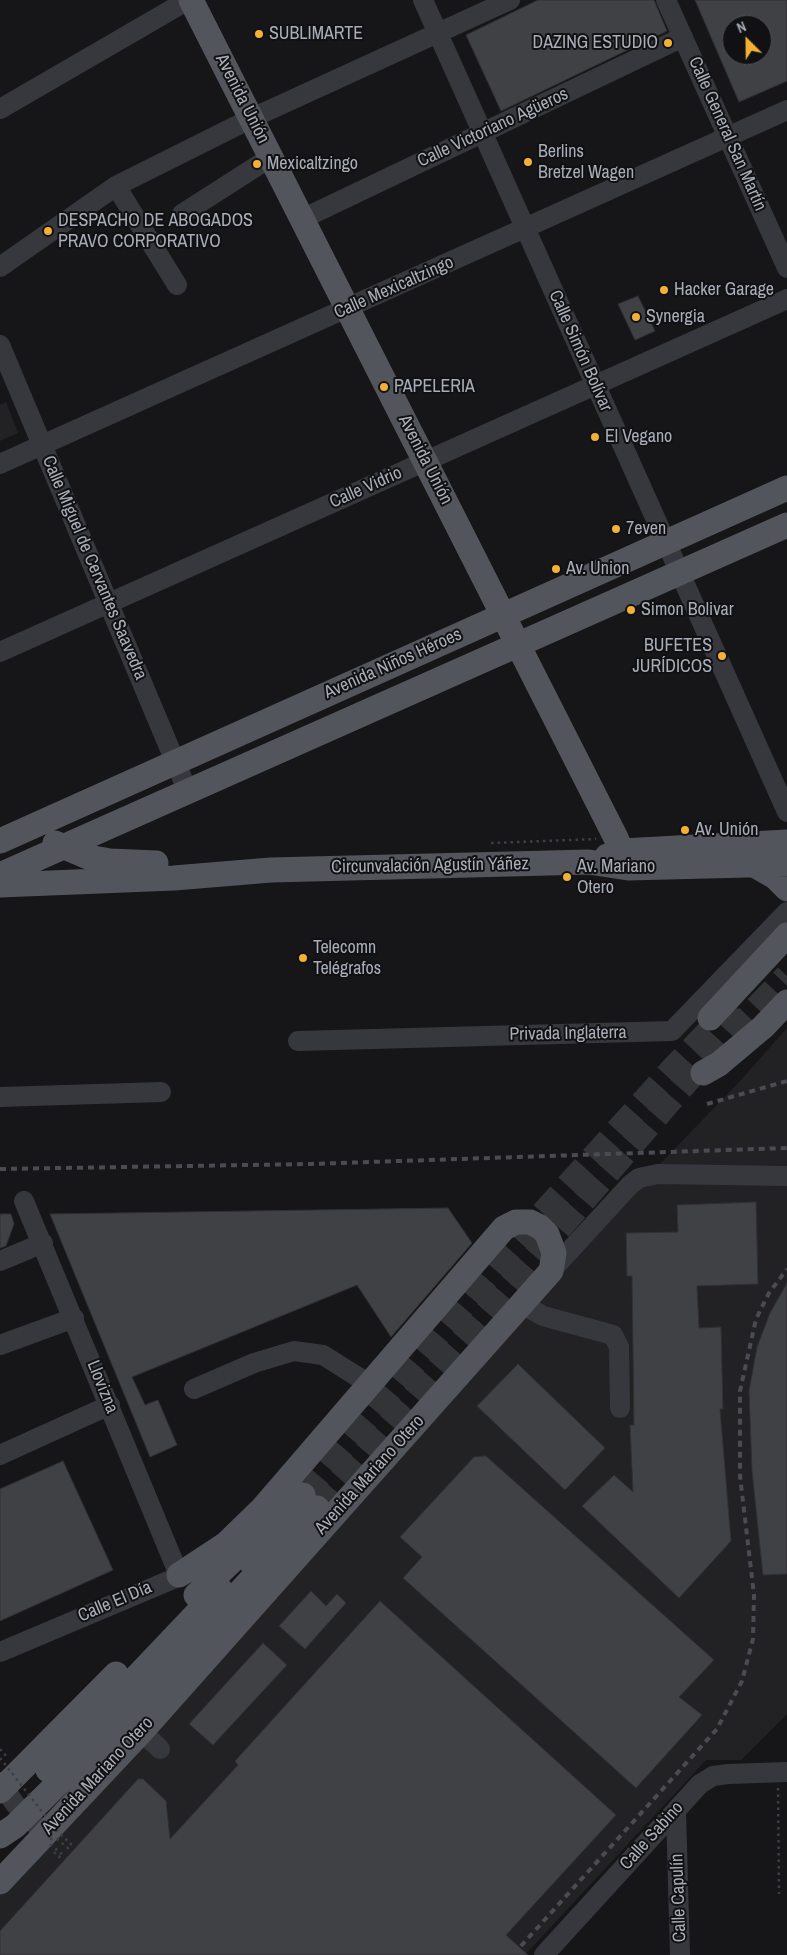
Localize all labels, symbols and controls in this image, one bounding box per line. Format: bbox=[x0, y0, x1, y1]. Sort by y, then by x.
north arrow bbox=[722, 15, 772, 65]
text: N bbox=[734, 17, 749, 37]
place label: SUBLIMARTE bbox=[269, 23, 363, 45]
marker: SUBLIMARTE bbox=[253, 28, 265, 40]
place label: DAZING ESTUDIO bbox=[533, 32, 658, 54]
marker: DAZING ESTUDIO bbox=[662, 37, 674, 49]
street label: Avenida Unión bbox=[210, 51, 274, 147]
street label: Calle General San Martín bbox=[683, 54, 771, 214]
street label: Calle Victoriano Agüeros bbox=[414, 84, 572, 172]
place label: Berlins Bretzel Wagen bbox=[538, 141, 634, 183]
place label: Mexicaltzingo bbox=[267, 153, 358, 175]
marker: Berlins Bretzel Wagen bbox=[522, 156, 534, 168]
marker: Mexicaltzingo bbox=[251, 158, 263, 170]
place label: DESPACHO DE ABOGADOS PRAVO CORPORATIVO bbox=[58, 210, 253, 252]
marker: DESPACHO DE ABOGADOS PRAVO CORPORATIVO bbox=[42, 225, 54, 237]
street label: Calle Mexicaltzingo bbox=[331, 252, 457, 324]
place label: Hacker Garage bbox=[674, 279, 774, 301]
marker: Hacker Garage bbox=[658, 284, 670, 296]
street label: Calle Simón Bolívar bbox=[544, 287, 616, 415]
place label: Synergia bbox=[646, 306, 705, 328]
marker: Synergia bbox=[630, 311, 642, 323]
place label: PAPELERIA bbox=[394, 376, 475, 398]
marker: PAPELERIA bbox=[378, 381, 390, 393]
street label: Avenida Unión bbox=[393, 412, 457, 508]
place label: El Vegano bbox=[605, 426, 672, 448]
marker: El Vegano bbox=[589, 431, 601, 443]
street label: Calle Miguel de Cervantes Saavedra bbox=[37, 453, 151, 683]
street label: Calle Vidrio bbox=[326, 463, 406, 513]
place label: 7even bbox=[626, 518, 666, 540]
marker: 7even bbox=[610, 523, 622, 535]
place label: Av. Union bbox=[566, 558, 629, 580]
marker: Av. Union bbox=[550, 563, 562, 575]
place label: Simon Bolivar bbox=[641, 599, 734, 621]
marker: Simon Bolivar bbox=[625, 604, 637, 616]
street label: Avenida Niños Héroes bbox=[321, 624, 465, 704]
place label: BUFETES JURÍDICOS bbox=[632, 635, 712, 678]
marker: BUFETES JURÍDICOS bbox=[716, 650, 728, 662]
place label: Av. Unión bbox=[695, 819, 758, 841]
marker: Av. Unión bbox=[679, 824, 691, 836]
street label: Circunvalación Agustín Yáñez bbox=[331, 853, 529, 879]
place label: Av. Mariano Otero bbox=[577, 856, 655, 899]
marker: Av. Mariano Otero bbox=[561, 871, 573, 883]
place label: Telecomn Telégrafos bbox=[313, 937, 381, 980]
marker: Telecomn Telégrafos bbox=[297, 952, 309, 964]
street label: Privada Inglaterra bbox=[509, 1022, 627, 1046]
street label: Llovizna bbox=[82, 1357, 122, 1417]
street label: Avenida Mariano Otero bbox=[311, 1411, 429, 1539]
street label: Calle El Día bbox=[75, 1577, 155, 1627]
street label: Avenida Mariano Otero bbox=[38, 1713, 158, 1839]
street label: Calle Sabino bbox=[616, 1797, 688, 1875]
street label: Calle Capulín bbox=[667, 1853, 691, 1943]

